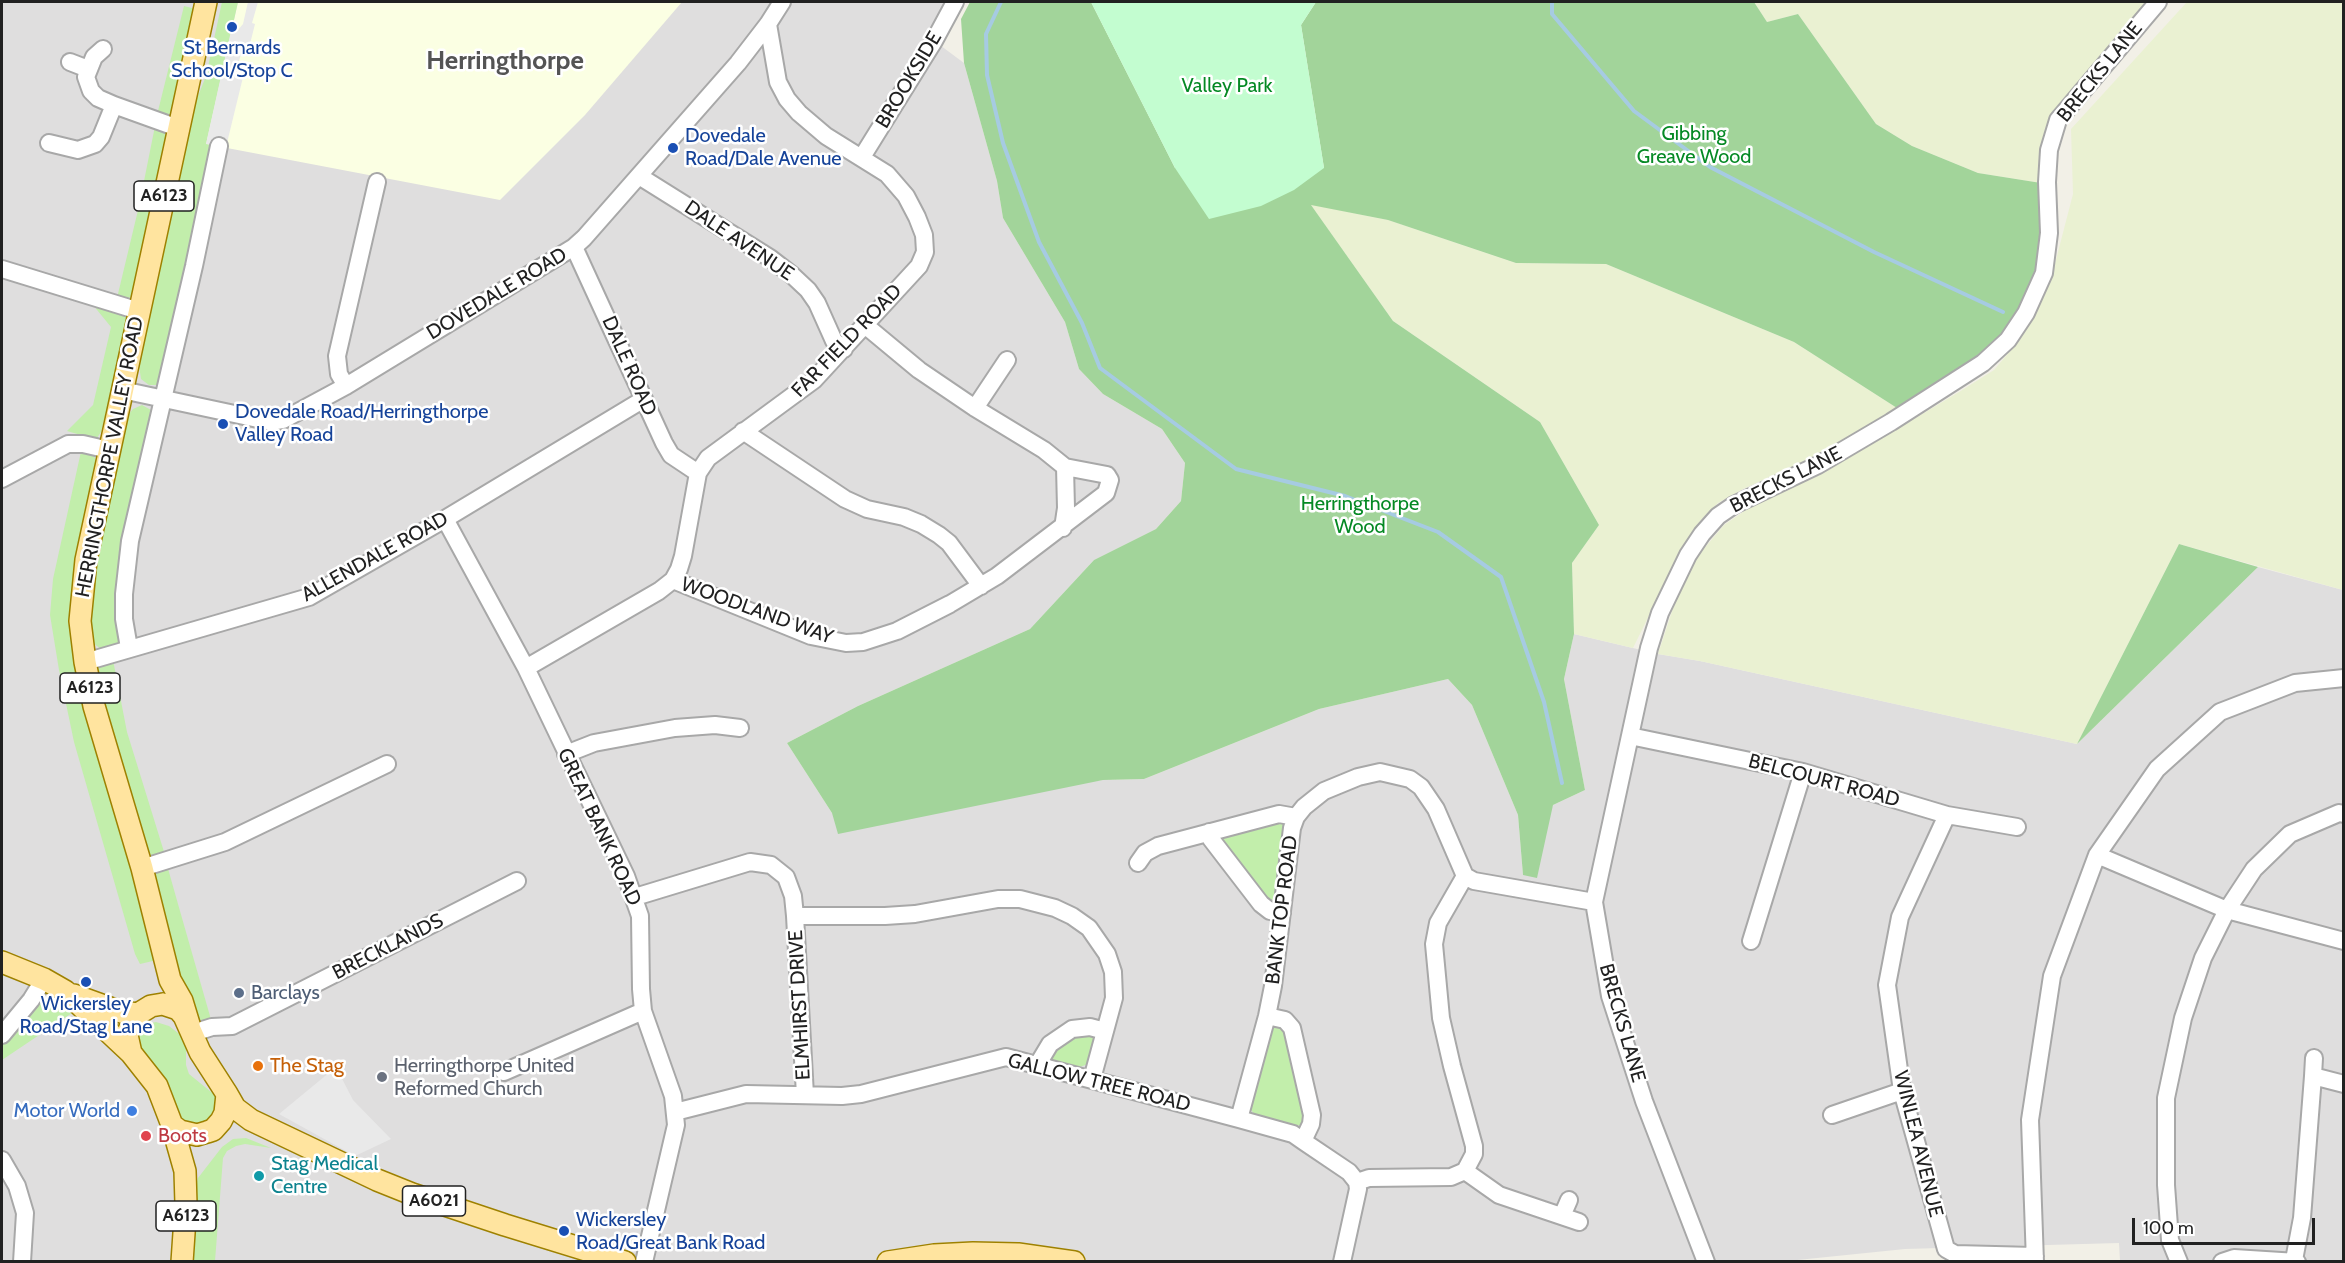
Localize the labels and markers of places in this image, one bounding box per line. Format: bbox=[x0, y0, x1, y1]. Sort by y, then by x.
marker: St Bernards School/Stop C bbox=[225, 20, 239, 34]
place label: St Bernards School/Stop C bbox=[171, 36, 293, 83]
place label: Dovedale Road/Dale Avenue bbox=[685, 124, 842, 171]
marker: Dovedale Road/Dale Avenue bbox=[666, 141, 680, 155]
place label: Dovedale Road/Herringthorpe Valley Road bbox=[235, 400, 488, 447]
marker: Dovedale Road/Herringthorpe Valley Road bbox=[216, 417, 230, 431]
marker: Wickersley Road/Stag Lane bbox=[79, 975, 93, 989]
place label: Barclays bbox=[251, 981, 320, 1005]
marker: Barclays bbox=[232, 986, 246, 1000]
place label: Wickersley Road/Stag Lane bbox=[19, 992, 153, 1039]
place label: The Stag bbox=[270, 1054, 344, 1078]
place label: Herringthorpe United Reformed Church bbox=[394, 1054, 574, 1101]
marker: The Stag bbox=[251, 1059, 265, 1073]
marker: Herringthorpe United Reformed Church bbox=[375, 1070, 389, 1084]
place label: Motor World bbox=[13, 1099, 120, 1123]
marker: Motor World bbox=[125, 1104, 139, 1118]
place label: Boots bbox=[158, 1124, 207, 1148]
marker: Boots bbox=[139, 1129, 153, 1143]
place label: Stag Medical Centre bbox=[271, 1152, 378, 1199]
marker: Stag Medical Centre bbox=[252, 1169, 266, 1183]
place label: Wickersley Road/Great Bank Road bbox=[576, 1208, 765, 1255]
marker: Wickersley Road/Great Bank Road bbox=[557, 1224, 571, 1238]

